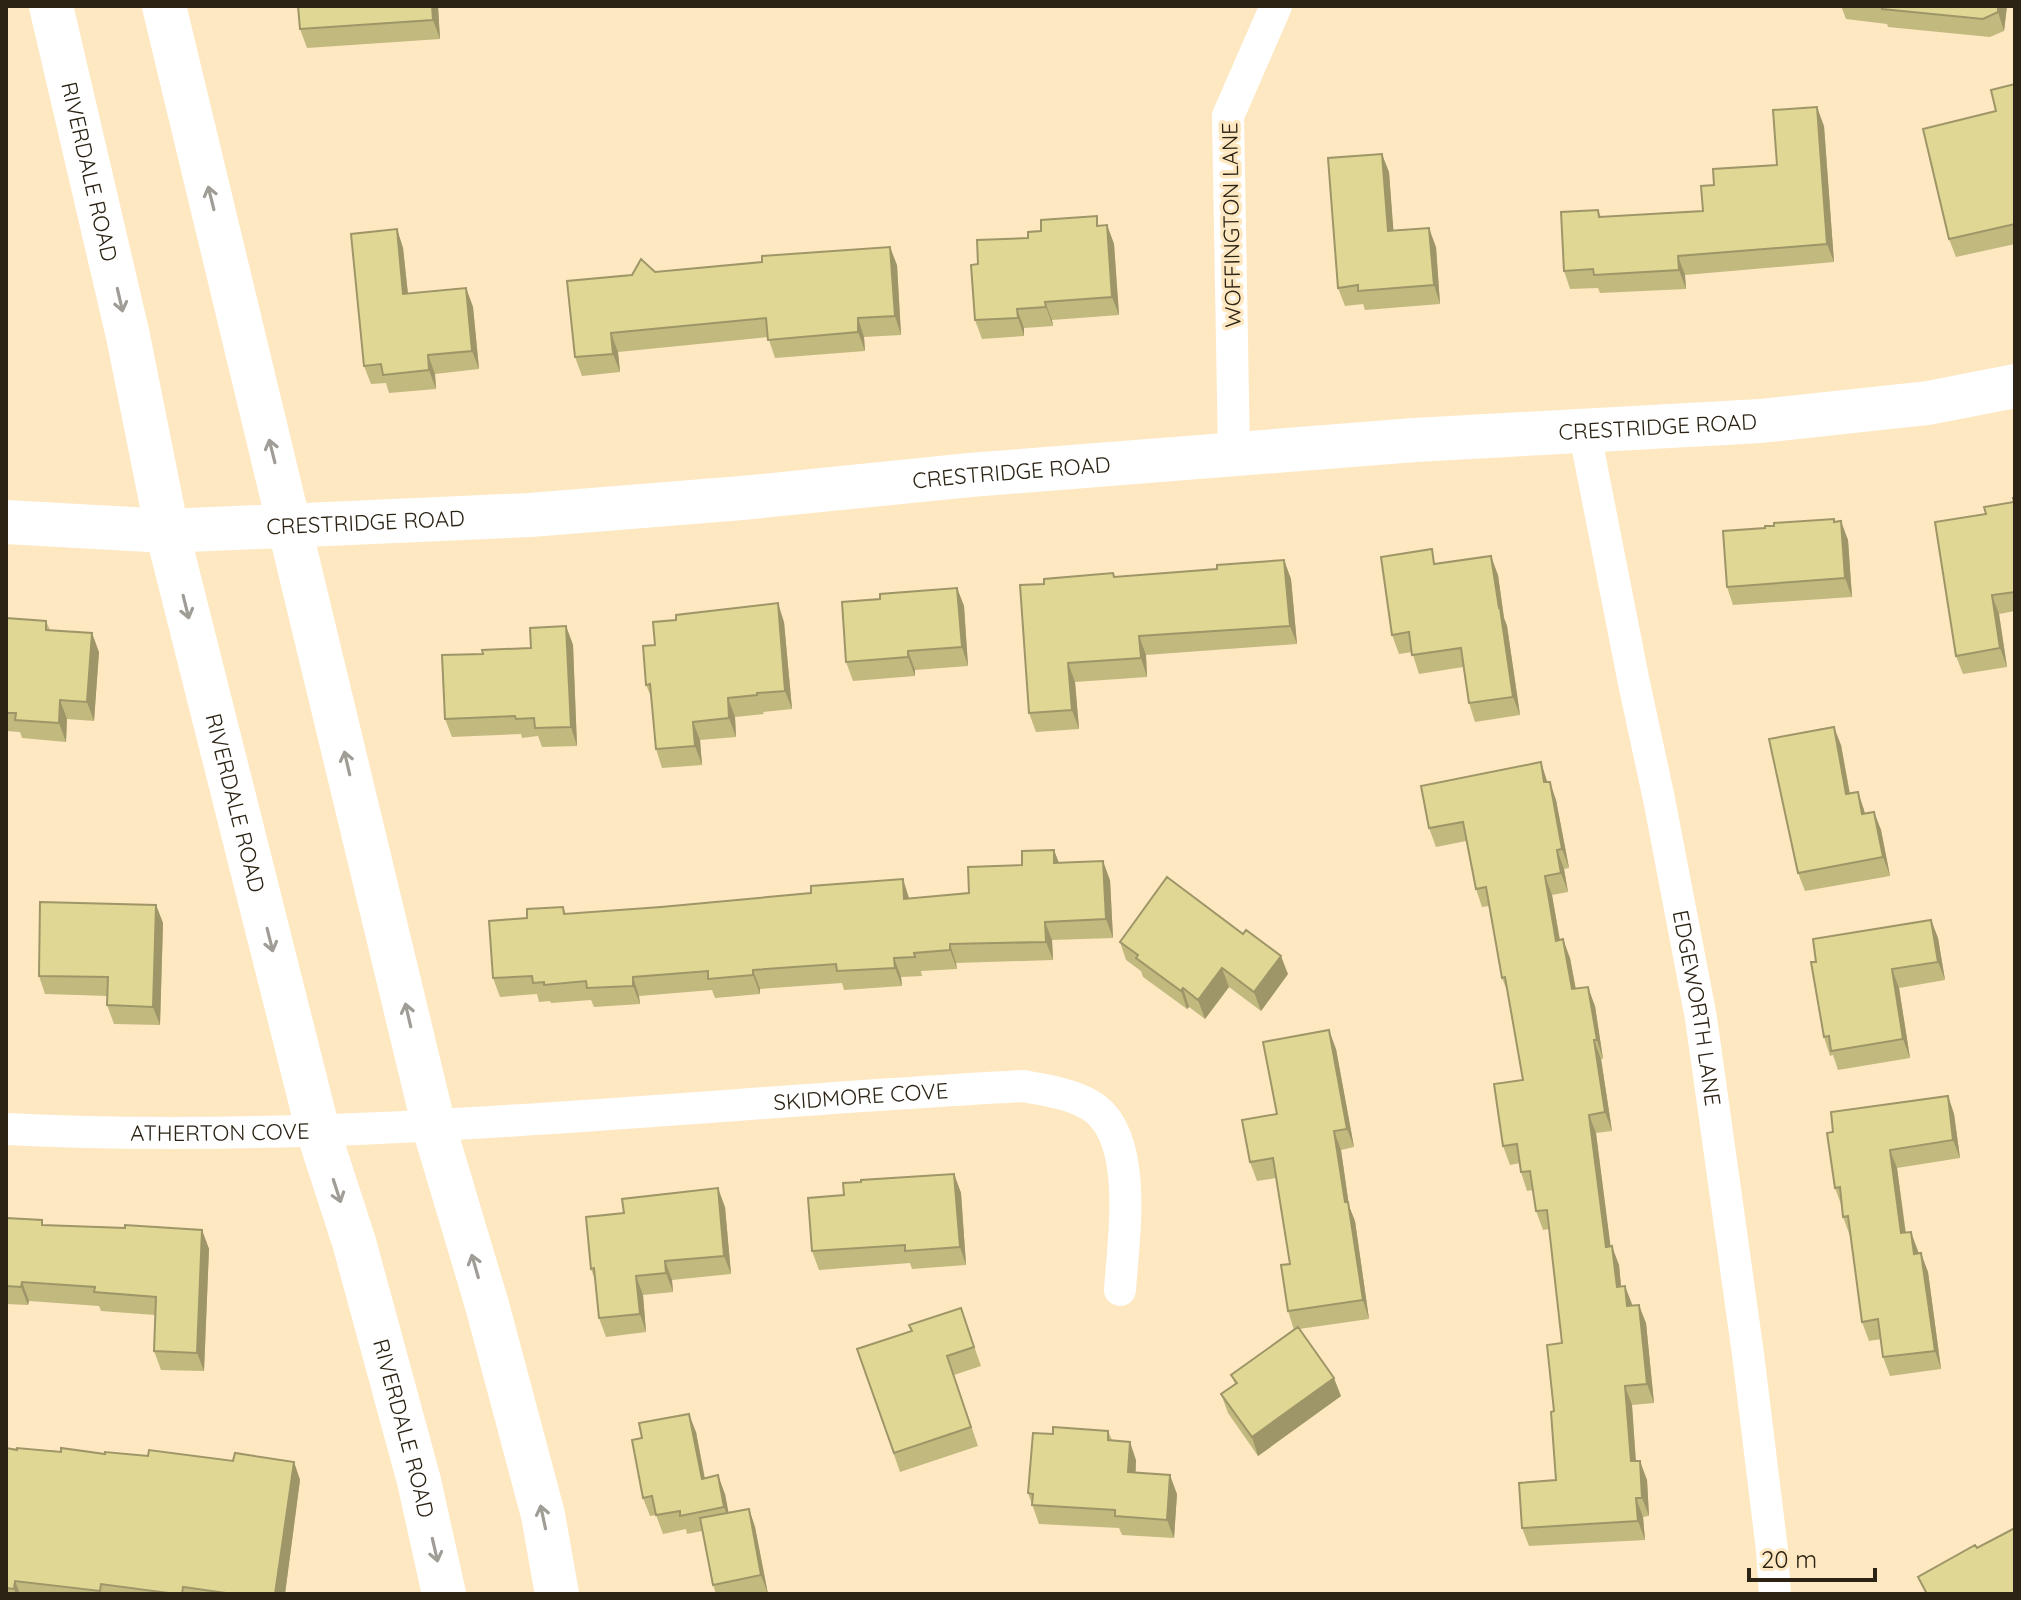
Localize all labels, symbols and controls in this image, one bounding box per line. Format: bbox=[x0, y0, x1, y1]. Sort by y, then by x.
street label: RIVERDALE ROAD bbox=[55, 79, 124, 264]
street label: WOFFINGTON LANE bbox=[1215, 122, 1247, 328]
one-way arrow bbox=[202, 186, 217, 211]
one-way arrow bbox=[113, 287, 128, 313]
street label: CRESTRIDGE ROAD bbox=[1558, 407, 1758, 446]
one-way arrow bbox=[264, 438, 279, 464]
street label: CRESTRIDGE ROAD bbox=[911, 450, 1111, 495]
street label: CRESTRIDGE ROAD bbox=[266, 504, 465, 541]
one-way arrow bbox=[179, 593, 194, 619]
street label: RIVERDALE ROAD bbox=[199, 710, 271, 895]
one-way arrow bbox=[339, 750, 354, 776]
street label: EDGEWORTH LANE bbox=[1667, 908, 1727, 1108]
one-way arrow bbox=[263, 927, 278, 953]
one-way arrow bbox=[399, 1003, 414, 1029]
street label: SKIDMORE COVE bbox=[772, 1076, 949, 1116]
street label: ATHERTON COVE bbox=[130, 1117, 310, 1147]
one-way arrow bbox=[331, 1178, 346, 1203]
one-way arrow bbox=[467, 1254, 482, 1280]
street label: RIVERDALE ROAD bbox=[367, 1336, 441, 1520]
one-way arrow bbox=[535, 1505, 550, 1531]
scale bar bbox=[1749, 1532, 1875, 1582]
one-way arrow bbox=[428, 1537, 443, 1562]
text: 20 m bbox=[1761, 1544, 1817, 1574]

